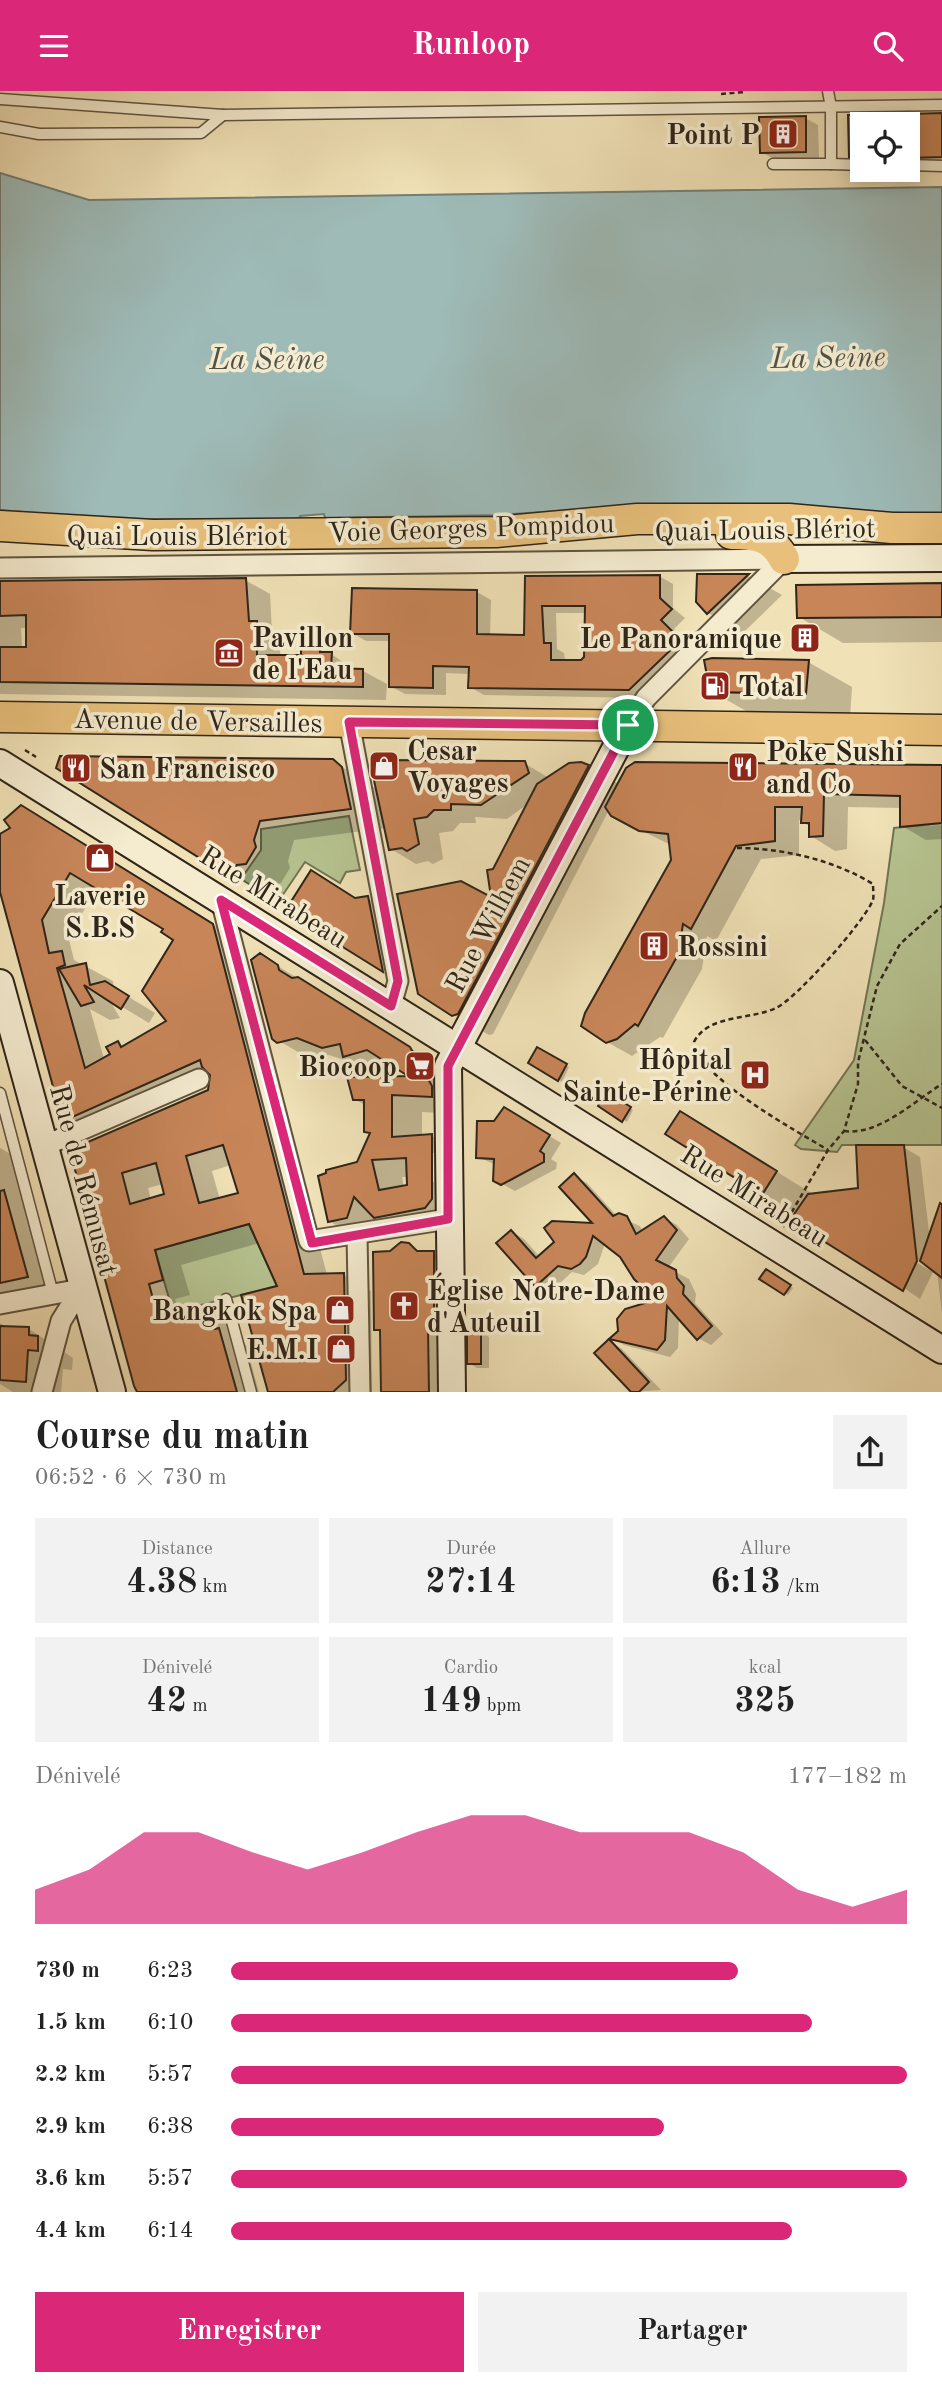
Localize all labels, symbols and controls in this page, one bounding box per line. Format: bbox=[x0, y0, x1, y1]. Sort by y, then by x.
icon: menu bbox=[35, 27, 73, 65]
icon: search bbox=[869, 27, 907, 65]
text: Runloop bbox=[412, 30, 530, 62]
map controls bbox=[850, 112, 920, 182]
button: locate bbox=[850, 112, 920, 182]
building icon: Point P bbox=[766, 117, 800, 151]
place label: Point P bbox=[666, 123, 760, 151]
water label: La Seine bbox=[769, 343, 886, 375]
water label: La Seine bbox=[208, 346, 325, 376]
street label: Voie Georges Pompidou bbox=[327, 511, 615, 549]
street label: Quai Louis Blériot bbox=[654, 516, 876, 548]
street label: Quai Louis Blériot bbox=[66, 524, 288, 552]
building icon: Le Panoramique bbox=[788, 621, 822, 655]
place label: Pavillon de l'Eau bbox=[252, 626, 353, 686]
place label: Le Panoramique bbox=[580, 627, 782, 655]
museum icon: Pavillon de l'Eau bbox=[212, 636, 246, 670]
fuel station icon: Total bbox=[698, 669, 732, 703]
place label: Total bbox=[738, 675, 804, 703]
pin bbox=[598, 695, 658, 755]
icon: arrive bbox=[609, 706, 647, 744]
street label: Avenue de Versailles bbox=[73, 707, 323, 739]
place label: Cesar Voyages bbox=[407, 739, 509, 799]
place label: Poke Sushi and Co bbox=[766, 740, 904, 800]
shop icon: Cesar Voyages bbox=[367, 749, 401, 783]
restaurant icon: Poke Sushi and Co bbox=[726, 750, 760, 784]
restaurant icon: San Francisco bbox=[59, 751, 93, 785]
place label: San Francisco bbox=[99, 757, 275, 785]
shop icon: Laverie S.B.S bbox=[83, 841, 117, 875]
street label: Rue Mirabeau bbox=[194, 842, 351, 955]
street label: Rue Wilhem bbox=[442, 853, 537, 998]
place label: Laverie S.B.S bbox=[54, 884, 146, 944]
building icon: Rossini bbox=[637, 929, 671, 963]
place label: Rossini bbox=[677, 935, 768, 963]
place label: Hôpital Sainte-Périne bbox=[562, 1048, 732, 1108]
supermarket icon: Biocoop bbox=[403, 1049, 437, 1083]
place label: Biocoop bbox=[298, 1055, 397, 1083]
hospital icon: Hôpital Sainte-Périne bbox=[738, 1058, 772, 1092]
street label: Rue de Rémusat bbox=[43, 1082, 121, 1280]
street label: Rue Mirabeau bbox=[675, 1141, 832, 1254]
place label: Église Notre-Dame d'Auteuil bbox=[427, 1272, 665, 1339]
church icon: Église Notre-Dame d'Auteuil bbox=[387, 1289, 421, 1323]
shop icon: Bangkok Spa bbox=[323, 1293, 357, 1327]
place label: Bangkok Spa bbox=[152, 1299, 317, 1327]
shop icon: E.M.I bbox=[324, 1332, 358, 1366]
place label: E.M.I bbox=[246, 1338, 318, 1366]
button: share bbox=[833, 1415, 907, 1489]
text: Course du matin bbox=[35, 1419, 309, 1457]
text: 06:52 · 6 × 730 m bbox=[35, 1466, 227, 1489]
text: Distance bbox=[141, 1540, 213, 1559]
text: Durée bbox=[446, 1540, 496, 1559]
text: Allure bbox=[739, 1540, 791, 1559]
text: 4.38 bbox=[127, 1565, 197, 1600]
text: 27:14 bbox=[425, 1565, 517, 1600]
text: 6:13 bbox=[710, 1565, 781, 1600]
text: km bbox=[197, 1578, 228, 1597]
text: /km bbox=[781, 1578, 820, 1597]
text: Dénivelé bbox=[142, 1659, 212, 1678]
text: Cardio bbox=[444, 1659, 498, 1678]
text: kcal bbox=[749, 1659, 781, 1678]
text: 42 bbox=[146, 1684, 187, 1719]
text: 149 bbox=[421, 1684, 481, 1719]
text: 325 bbox=[735, 1684, 795, 1719]
text: m bbox=[187, 1697, 208, 1716]
text: bpm bbox=[481, 1697, 521, 1716]
text: Dénivelé bbox=[35, 1765, 121, 1788]
text: 177–182 m bbox=[788, 1765, 907, 1788]
text: 730 m bbox=[35, 1959, 100, 1982]
text: 6:23 bbox=[147, 1959, 193, 1982]
text: 1.5 km bbox=[35, 2011, 106, 2034]
text: 6:10 bbox=[147, 2011, 193, 2034]
text: 2.2 km bbox=[35, 2063, 106, 2086]
text: 5:57 bbox=[147, 2063, 193, 2086]
text: 2.9 km bbox=[35, 2115, 106, 2138]
text: 6:38 bbox=[147, 2115, 193, 2138]
text: 3.6 km bbox=[35, 2167, 106, 2190]
text: 5:57 bbox=[147, 2167, 193, 2190]
text: 4.4 km bbox=[35, 2219, 106, 2242]
text: 6:14 bbox=[147, 2219, 193, 2242]
button: Enregistrer bbox=[35, 2292, 464, 2372]
button: Partager bbox=[478, 2292, 907, 2372]

